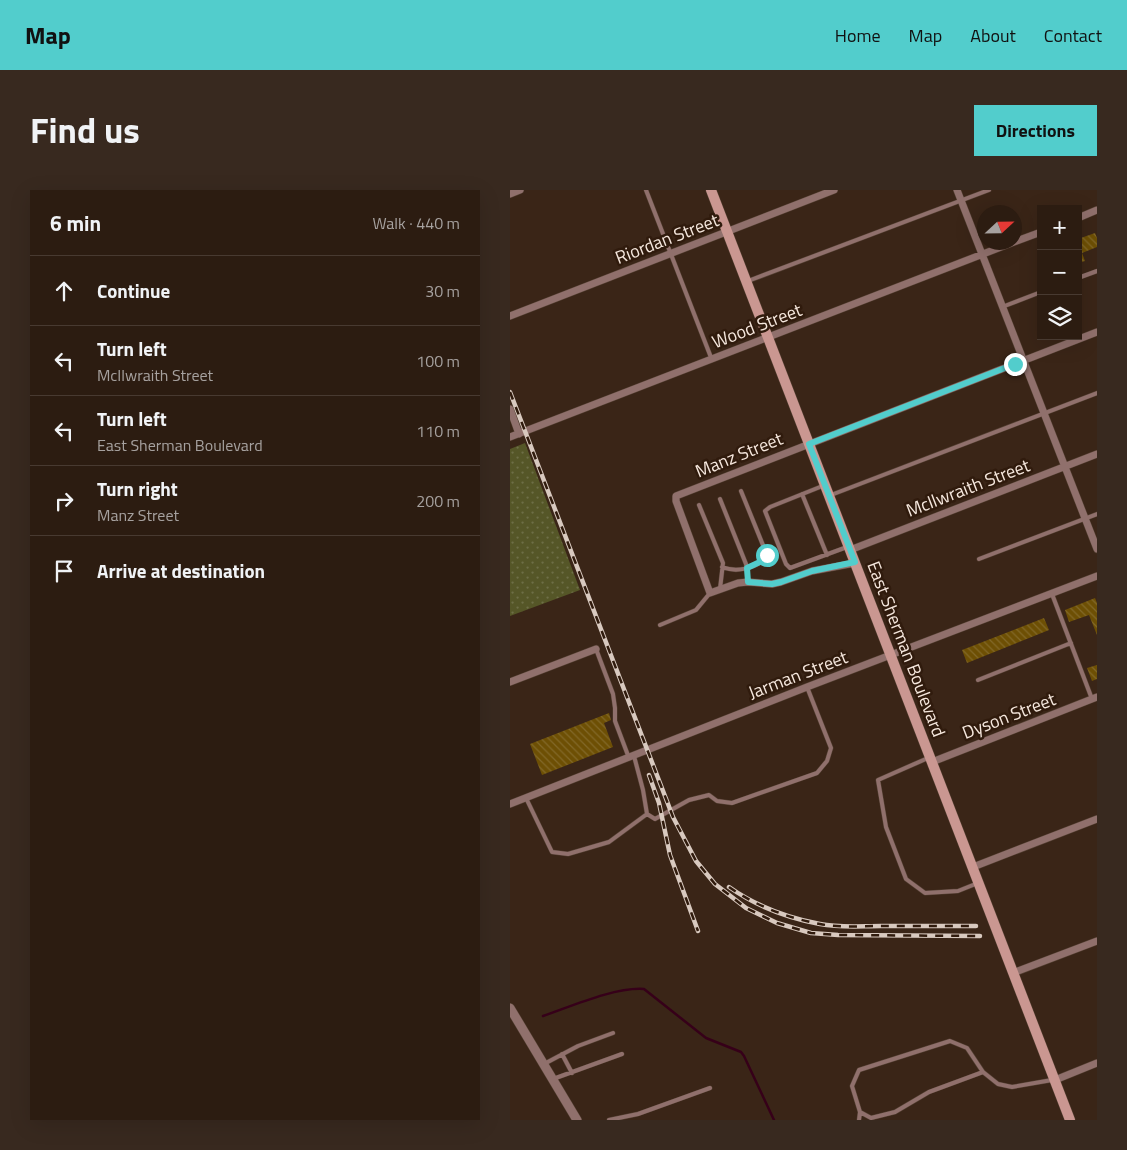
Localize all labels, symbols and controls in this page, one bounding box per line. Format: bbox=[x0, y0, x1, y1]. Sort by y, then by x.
text: Map bbox=[25, 17, 71, 53]
text: Home bbox=[835, 22, 881, 49]
text: Map bbox=[909, 22, 942, 49]
text: About bbox=[970, 22, 1016, 49]
text: Contact bbox=[1044, 22, 1102, 49]
text: Find us bbox=[30, 103, 140, 157]
button: Directions bbox=[974, 105, 1097, 156]
north arrow bbox=[977, 205, 1022, 250]
map controls bbox=[1037, 205, 1082, 340]
button: + bbox=[1037, 205, 1082, 250]
street label: Riordan Street bbox=[611, 206, 723, 271]
text: 6 min bbox=[50, 207, 101, 239]
text: Walk · 440 m bbox=[372, 211, 460, 235]
button: − bbox=[1037, 250, 1082, 295]
text: Continue bbox=[97, 276, 170, 305]
icon: ahead bbox=[50, 277, 78, 305]
text: 30 m bbox=[425, 279, 460, 303]
button: layers bbox=[1037, 295, 1082, 340]
street label: Wood Street bbox=[708, 296, 806, 355]
text: Turn left bbox=[97, 334, 167, 363]
icon: left bbox=[50, 347, 78, 375]
text: 100 m bbox=[416, 349, 460, 373]
route end bbox=[1004, 353, 1027, 376]
text: McIlwraith Street bbox=[97, 363, 213, 387]
text: Turn left bbox=[97, 404, 167, 433]
icon: left bbox=[50, 417, 78, 445]
text: 110 m bbox=[416, 419, 460, 443]
street label: Manz Street bbox=[691, 424, 787, 484]
text: East Sherman Boulevard bbox=[97, 433, 263, 457]
street label: McIlwraith Street bbox=[902, 451, 1034, 524]
text: Turn right bbox=[97, 474, 178, 503]
icon: right bbox=[50, 487, 78, 515]
text: 200 m bbox=[416, 489, 460, 513]
text: Manz Street bbox=[97, 503, 179, 527]
route start bbox=[756, 544, 779, 567]
text: Arrive at destination bbox=[97, 556, 265, 585]
icon: arrive bbox=[50, 557, 78, 585]
street label: East Sherman Boulevard bbox=[860, 557, 952, 741]
street label: Jarman Street bbox=[744, 643, 852, 706]
street label: Dyson Street bbox=[958, 685, 1060, 746]

